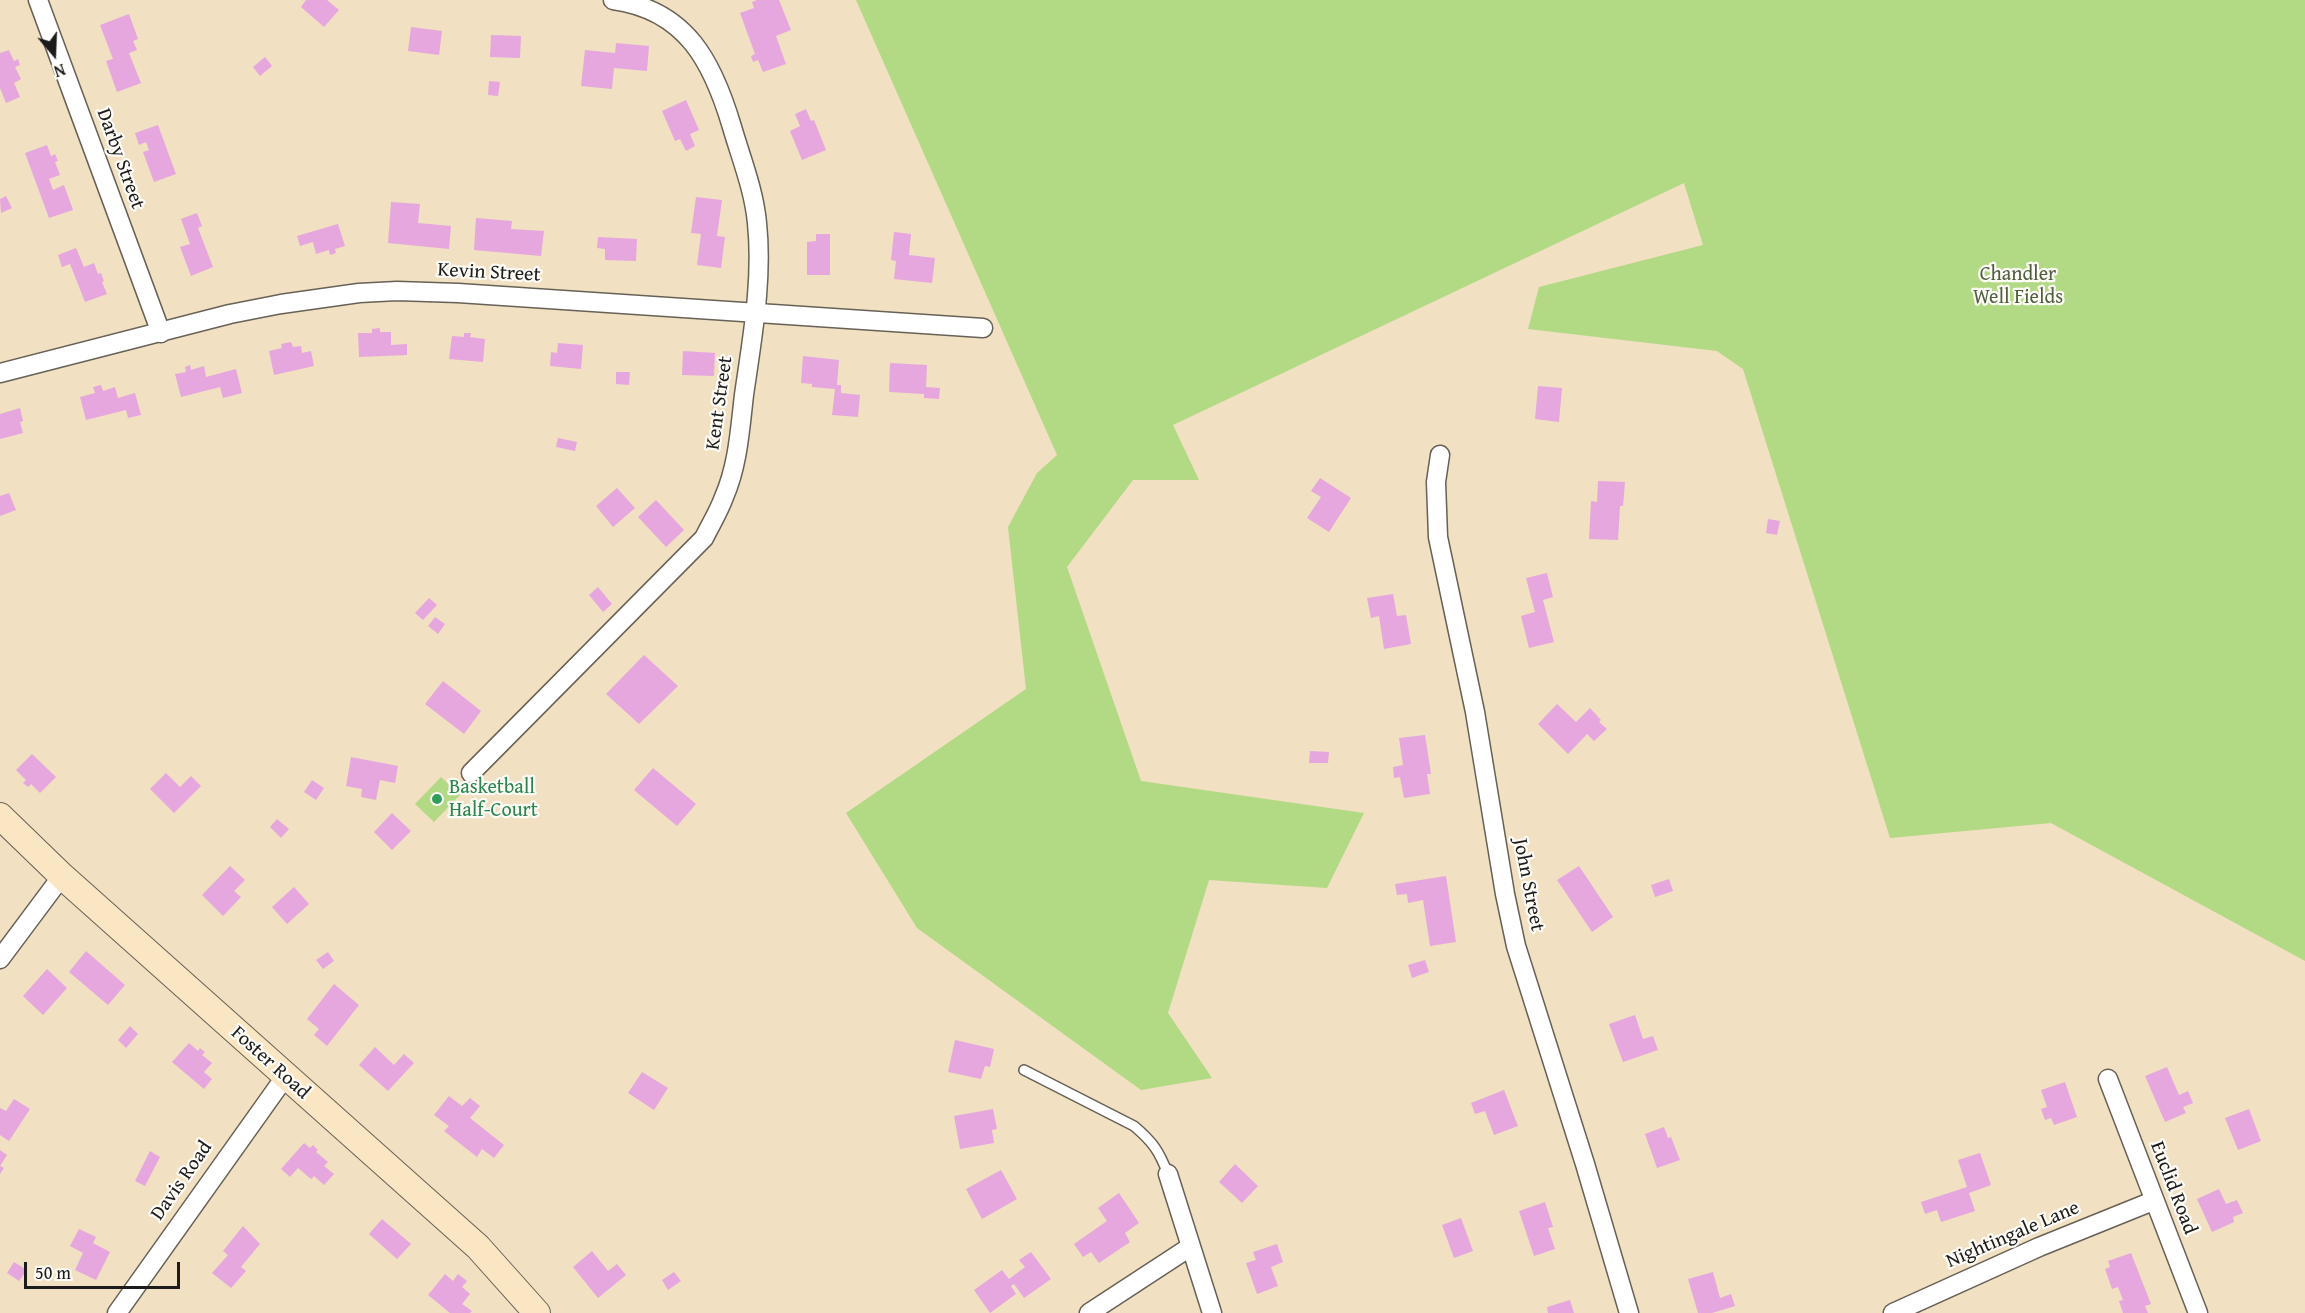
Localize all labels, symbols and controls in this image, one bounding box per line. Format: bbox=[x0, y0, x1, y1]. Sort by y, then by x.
north arrow bbox=[24, 24, 84, 84]
text: N bbox=[51, 58, 69, 84]
street label: Darby Street bbox=[91, 105, 149, 213]
street label: Kevin Street bbox=[437, 258, 541, 288]
park label: Chandler Well Fields bbox=[1973, 263, 2063, 310]
street label: Kent Street bbox=[702, 355, 738, 451]
place label: Basketball Half-Court bbox=[449, 776, 538, 823]
marker: Basketball Half-Court bbox=[430, 792, 444, 806]
street label: John Street bbox=[1507, 837, 1549, 933]
street label: Foster Road bbox=[226, 1021, 314, 1105]
street label: Davis Road bbox=[146, 1137, 218, 1225]
street label: Euclid Road bbox=[2144, 1138, 2202, 1238]
street label: Nightingale Lane bbox=[1943, 1196, 2083, 1274]
scale bar bbox=[27, 1250, 183, 1288]
text: 50 m bbox=[35, 1259, 71, 1286]

